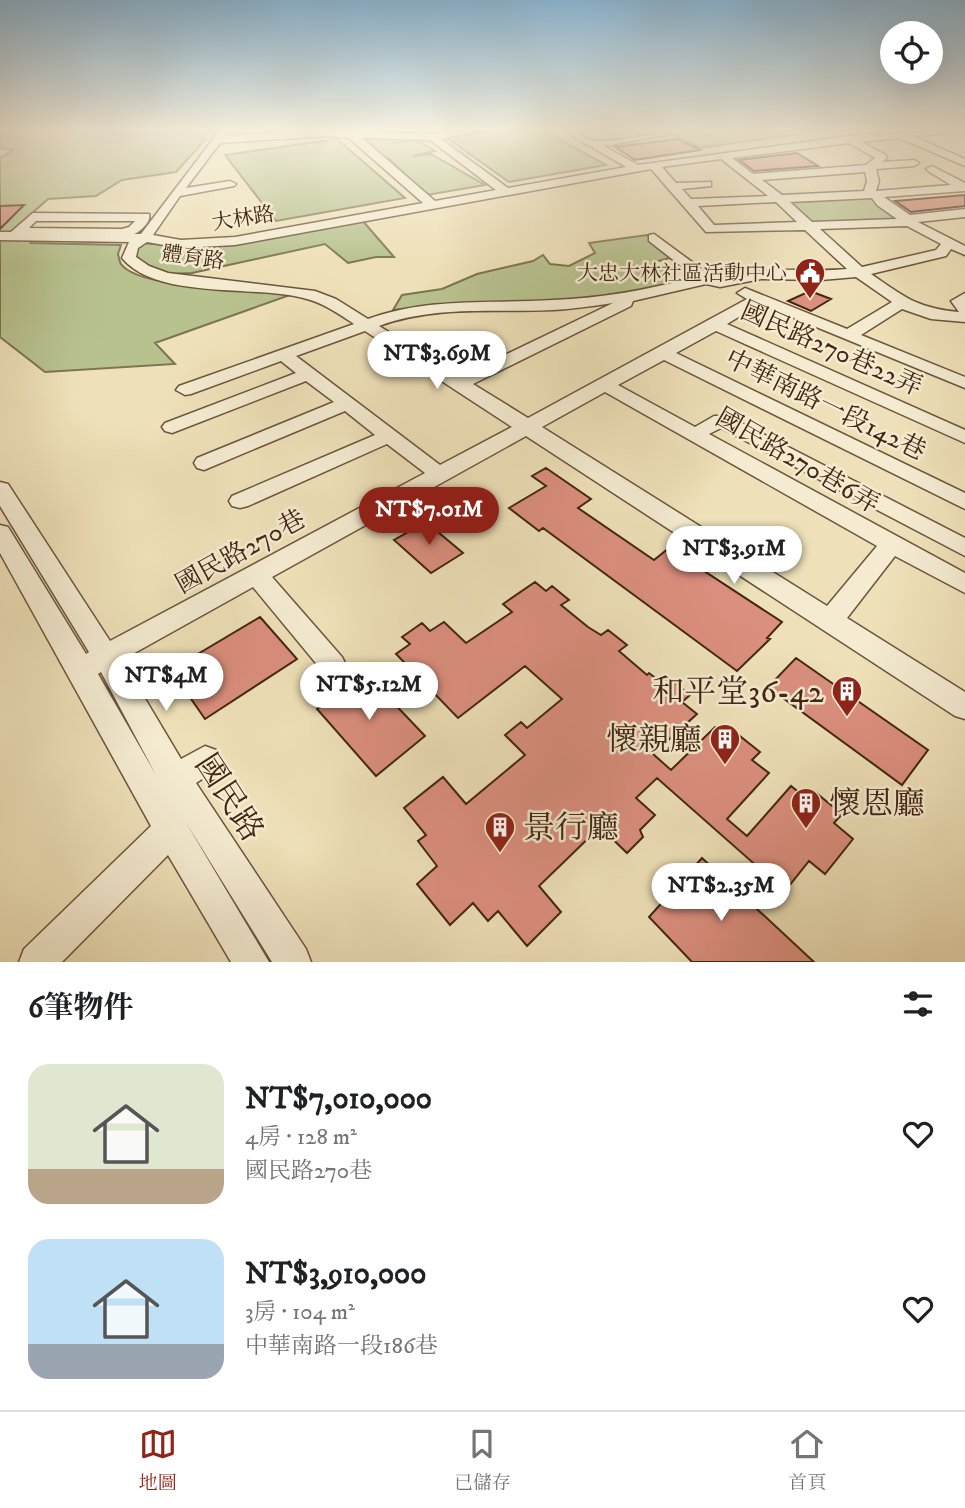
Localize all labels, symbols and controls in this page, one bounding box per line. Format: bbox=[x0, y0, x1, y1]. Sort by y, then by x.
map controls bbox=[880, 21, 943, 84]
button: locate bbox=[880, 21, 943, 84]
street label: 大林路 bbox=[210, 201, 276, 237]
street label: 體育路 bbox=[160, 241, 226, 275]
public building icon: 大忠大林社區活動中心 bbox=[793, 256, 827, 300]
place label: 大忠大林社區活動中心 bbox=[577, 261, 787, 287]
street label: 國民路270巷22弄 bbox=[735, 295, 927, 404]
pin: NT$3.69M bbox=[365, 332, 509, 391]
text: NT$3.69M bbox=[383, 339, 491, 368]
street label: 中華南路一段142巷 bbox=[720, 342, 931, 468]
street label: 國民路270巷6弄 bbox=[710, 401, 885, 521]
pin: NT$7.01M bbox=[357, 488, 501, 547]
text: NT$7.01M bbox=[375, 495, 483, 524]
street label: 國民路270巷 bbox=[170, 503, 312, 602]
pin: NT$3.91M bbox=[662, 526, 806, 586]
text: NT$3.91M bbox=[682, 534, 786, 563]
pin: NT$4M bbox=[117, 654, 215, 713]
text: NT$4M bbox=[124, 661, 208, 690]
pin: NT$5.12M bbox=[297, 662, 441, 722]
text: NT$5.12M bbox=[316, 670, 422, 699]
place label: 和平堂36-42 bbox=[652, 673, 824, 713]
building icon: 和平堂36-42 bbox=[830, 674, 864, 718]
place label: 懷親廳 bbox=[606, 721, 702, 761]
building icon: 懷親廳 bbox=[708, 722, 742, 766]
street label: 國民路 bbox=[185, 747, 271, 849]
place label: 懷恩廳 bbox=[829, 785, 925, 825]
building icon: 懷恩廳 bbox=[789, 786, 823, 830]
place label: 景行廳 bbox=[523, 809, 619, 849]
building icon: 景行廳 bbox=[483, 810, 517, 854]
pin: NT$2.35M bbox=[649, 864, 793, 923]
text: NT$2.35M bbox=[668, 871, 774, 900]
icon: filters bbox=[899, 985, 937, 1023]
text: 6筆物件 bbox=[28, 990, 134, 1027]
text: NT$7,010,000 bbox=[245, 1081, 432, 1118]
icon: home bbox=[84, 1092, 168, 1176]
icon: heart bbox=[899, 1115, 937, 1153]
text: 4房 · 128 m² bbox=[245, 1123, 357, 1152]
text: 國民路270巷 bbox=[245, 1157, 372, 1186]
text: NT$3,910,000 bbox=[245, 1256, 426, 1293]
icon: home bbox=[84, 1267, 168, 1351]
icon: heart bbox=[899, 1290, 937, 1328]
text: 3房 · 104 m² bbox=[245, 1298, 355, 1327]
text: 中華南路一段186巷 bbox=[245, 1332, 438, 1361]
tab: 地圖 bbox=[139, 1425, 177, 1495]
tab: 已儲存 bbox=[454, 1425, 511, 1495]
tab: 首頁 bbox=[788, 1425, 826, 1495]

